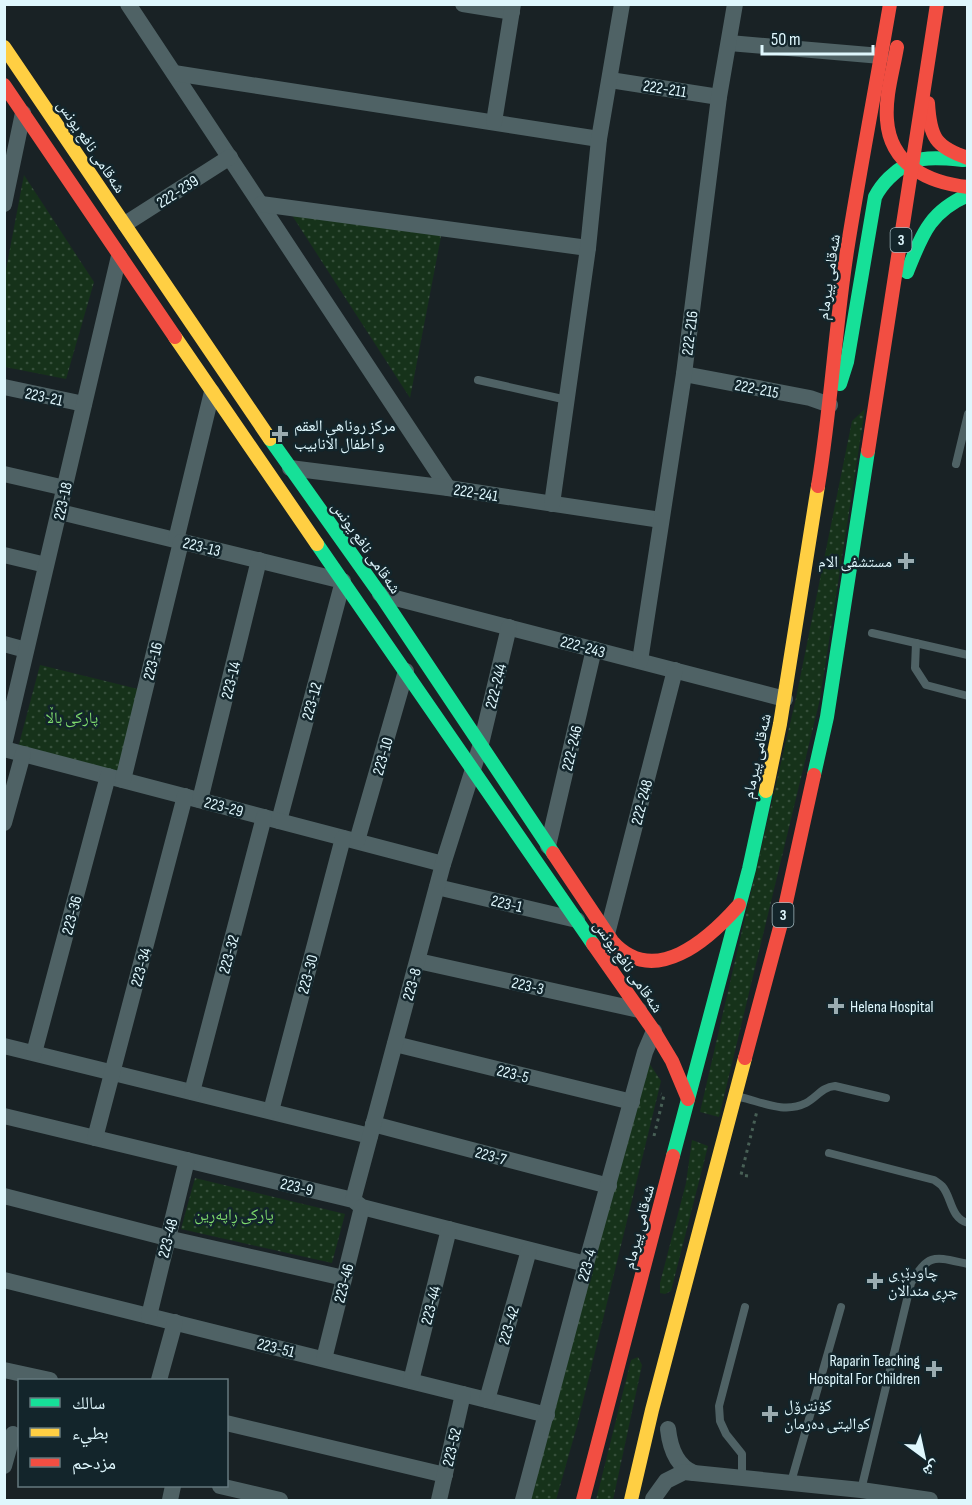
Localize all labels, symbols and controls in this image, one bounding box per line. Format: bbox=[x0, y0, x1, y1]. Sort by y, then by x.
scale bar bbox=[762, 18, 873, 56]
text: 50 m bbox=[771, 29, 801, 50]
street label: 222-211 bbox=[642, 77, 688, 102]
street label: شەقامی نافع یونس bbox=[53, 97, 129, 197]
street label: 222-239 bbox=[153, 172, 202, 213]
road number: 3 bbox=[890, 228, 912, 252]
street label: شەقامی پیرمام bbox=[814, 233, 845, 321]
street label: 222-216 bbox=[678, 310, 703, 357]
street label: 222-215 bbox=[733, 376, 780, 403]
street label: 223-21 bbox=[23, 384, 65, 411]
place label: مركز روناهي العقم و اطفال الانابيب bbox=[294, 417, 396, 454]
marker: مركز روناهي العقم و اطفال الانابيب bbox=[271, 425, 289, 443]
street label: 223-18 bbox=[50, 481, 77, 522]
street label: 222-241 bbox=[452, 481, 500, 506]
street label: شەقامی نافع یونس bbox=[327, 498, 405, 598]
street label: 223-13 bbox=[181, 534, 222, 561]
marker: مستشفى الام bbox=[897, 552, 915, 570]
place label: مستشفى الام bbox=[818, 553, 892, 572]
street label: 222-243 bbox=[558, 632, 607, 663]
street label: 223-16 bbox=[140, 640, 167, 682]
street label: 223-14 bbox=[218, 659, 245, 701]
street label: 222-244 bbox=[482, 662, 511, 711]
street label: 223-12 bbox=[298, 680, 327, 722]
park label: پارکی باڵا bbox=[46, 706, 99, 728]
street label: شەقامی پیرمام bbox=[739, 712, 776, 800]
street label: 222-246 bbox=[558, 724, 587, 773]
street label: 223-10 bbox=[369, 735, 398, 778]
street label: 222-248 bbox=[628, 778, 657, 827]
street label: 223-29 bbox=[202, 793, 245, 822]
street label: 223-1 bbox=[489, 892, 524, 917]
street label: 223-36 bbox=[58, 894, 87, 937]
road number: 3 bbox=[772, 903, 794, 927]
street label: شەقامی نافع یونس bbox=[589, 917, 667, 1017]
street label: 223-32 bbox=[215, 933, 244, 976]
street label: 223-34 bbox=[127, 946, 156, 989]
street label: 223-30 bbox=[294, 953, 323, 996]
street label: 223-8 bbox=[399, 966, 426, 1003]
street label: 223-3 bbox=[510, 974, 546, 999]
marker: Helena Hospital bbox=[827, 997, 845, 1015]
place label: Helena Hospital bbox=[850, 998, 934, 1017]
street label: 223-5 bbox=[495, 1061, 531, 1088]
street label: 223-7 bbox=[473, 1143, 509, 1170]
street label: 223-9 bbox=[278, 1175, 315, 1200]
street label: شەقامی پیرمام bbox=[620, 1183, 659, 1272]
park label: پارکی ڕاپەڕین bbox=[194, 1206, 274, 1227]
street label: 223-48 bbox=[154, 1217, 182, 1260]
street label: 223-4 bbox=[574, 1247, 601, 1284]
street label: 223-46 bbox=[330, 1262, 358, 1305]
place label: چاودێری چڕی منداڵان bbox=[888, 1264, 958, 1303]
marker: چاودێری چڕی منداڵان bbox=[866, 1272, 884, 1290]
street label: 223-44 bbox=[417, 1284, 445, 1327]
street label: 223-42 bbox=[495, 1304, 524, 1347]
street label: 223-51 bbox=[255, 1335, 297, 1362]
place label: Raparin Teaching Hospital For Children bbox=[809, 1352, 920, 1389]
marker: Raparin Teaching Hospital For Children bbox=[925, 1360, 943, 1378]
legend bbox=[18, 1379, 228, 1487]
text: سالك bbox=[72, 1393, 105, 1414]
place label: کۆنترۆل کوالیتی دەرمان bbox=[784, 1397, 871, 1434]
marker: کۆنترۆل کوالیتی دەرمان bbox=[761, 1405, 779, 1423]
text: بطيء bbox=[72, 1423, 109, 1448]
street label: 223-52 bbox=[439, 1426, 466, 1468]
north arrow bbox=[894, 1427, 954, 1487]
text: مزدحم bbox=[72, 1453, 116, 1475]
text: ش bbox=[919, 1456, 944, 1481]

